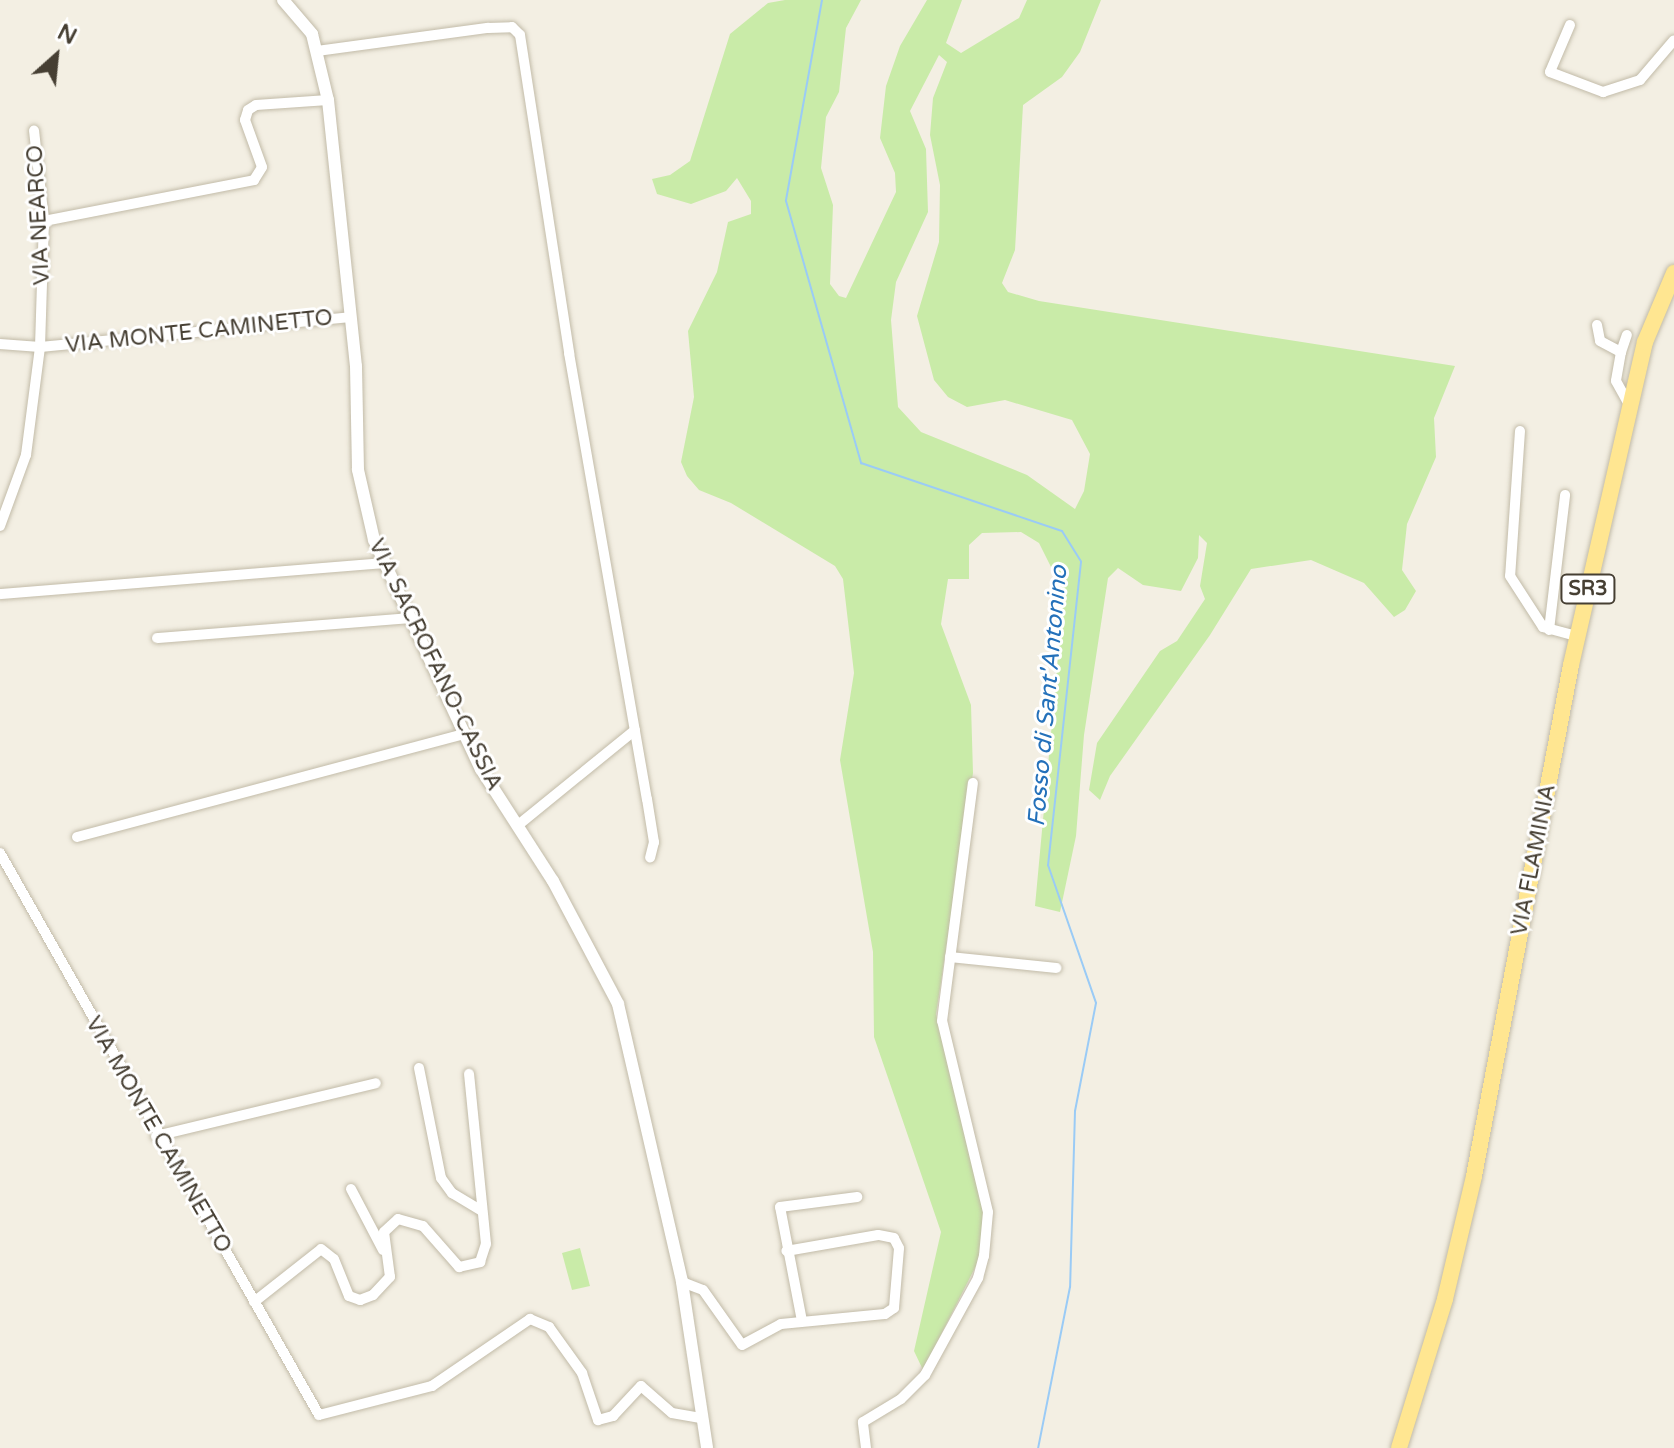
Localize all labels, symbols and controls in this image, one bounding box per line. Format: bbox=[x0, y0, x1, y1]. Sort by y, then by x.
north arrow bbox=[16, 16, 96, 96]
text: N bbox=[53, 19, 81, 50]
street label: VIA NEARCO bbox=[22, 144, 56, 286]
street label: VIA MONTE CAMINETTO bbox=[64, 305, 334, 359]
street label: VIA SACROFANO-CASSIA bbox=[362, 535, 508, 795]
water label: Fosso di Sant'Antonino bbox=[1022, 564, 1074, 828]
road number: SR3 bbox=[1560, 573, 1616, 605]
street label: VIA FLAMINIA bbox=[1506, 782, 1562, 938]
street label: VIA MONTE CAMINETTO bbox=[79, 1012, 237, 1258]

